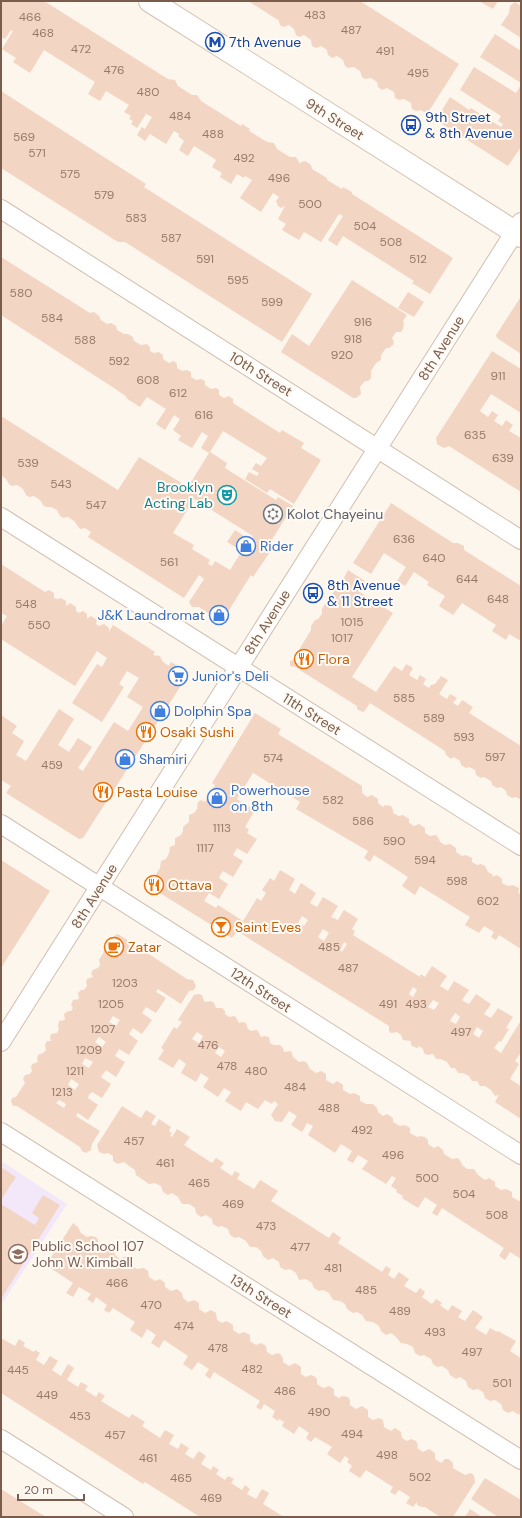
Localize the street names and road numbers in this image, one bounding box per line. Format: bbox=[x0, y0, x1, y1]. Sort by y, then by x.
street label: 9th Street bbox=[302, 94, 368, 144]
street label: 8th Avenue bbox=[414, 312, 468, 384]
street label: 10th Street bbox=[226, 348, 296, 400]
street label: 8th Avenue bbox=[240, 586, 294, 658]
street label: 11th Street bbox=[279, 689, 345, 739]
street label: 8th Avenue bbox=[67, 860, 121, 932]
street label: 12th Street bbox=[227, 964, 295, 1016]
street label: 13th Street bbox=[227, 1270, 295, 1322]

